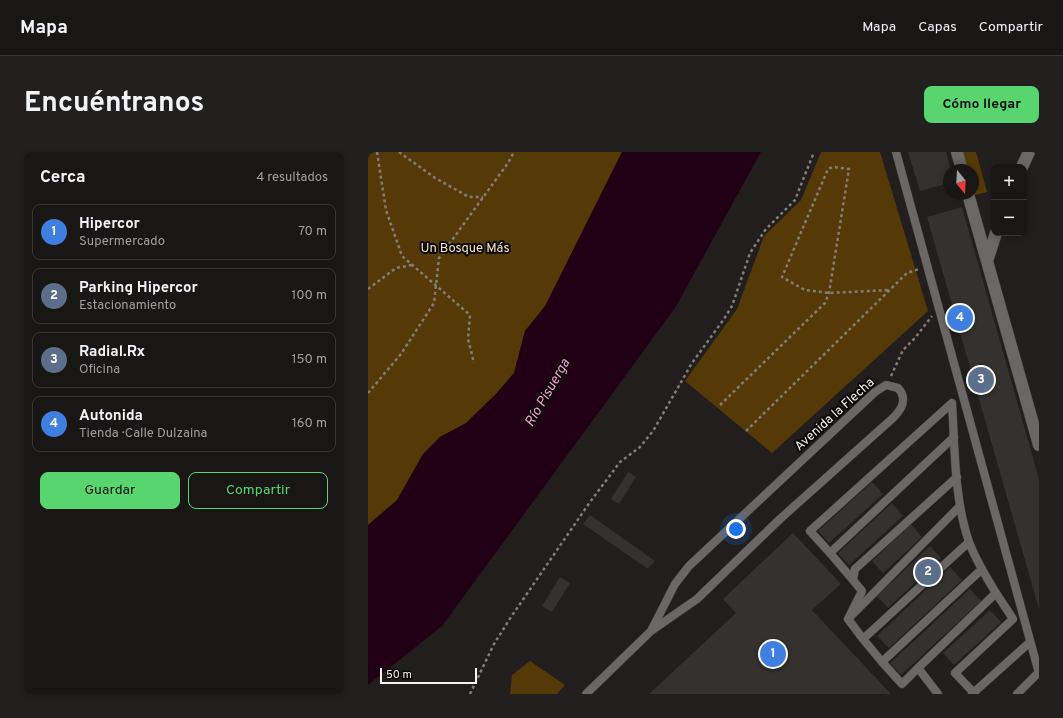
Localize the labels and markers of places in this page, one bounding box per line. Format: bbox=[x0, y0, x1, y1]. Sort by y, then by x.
pin: 4 bbox=[947, 303, 973, 333]
pin: 3 bbox=[968, 365, 994, 395]
pin: 2 bbox=[915, 557, 941, 587]
pin: 1 bbox=[760, 639, 786, 669]

